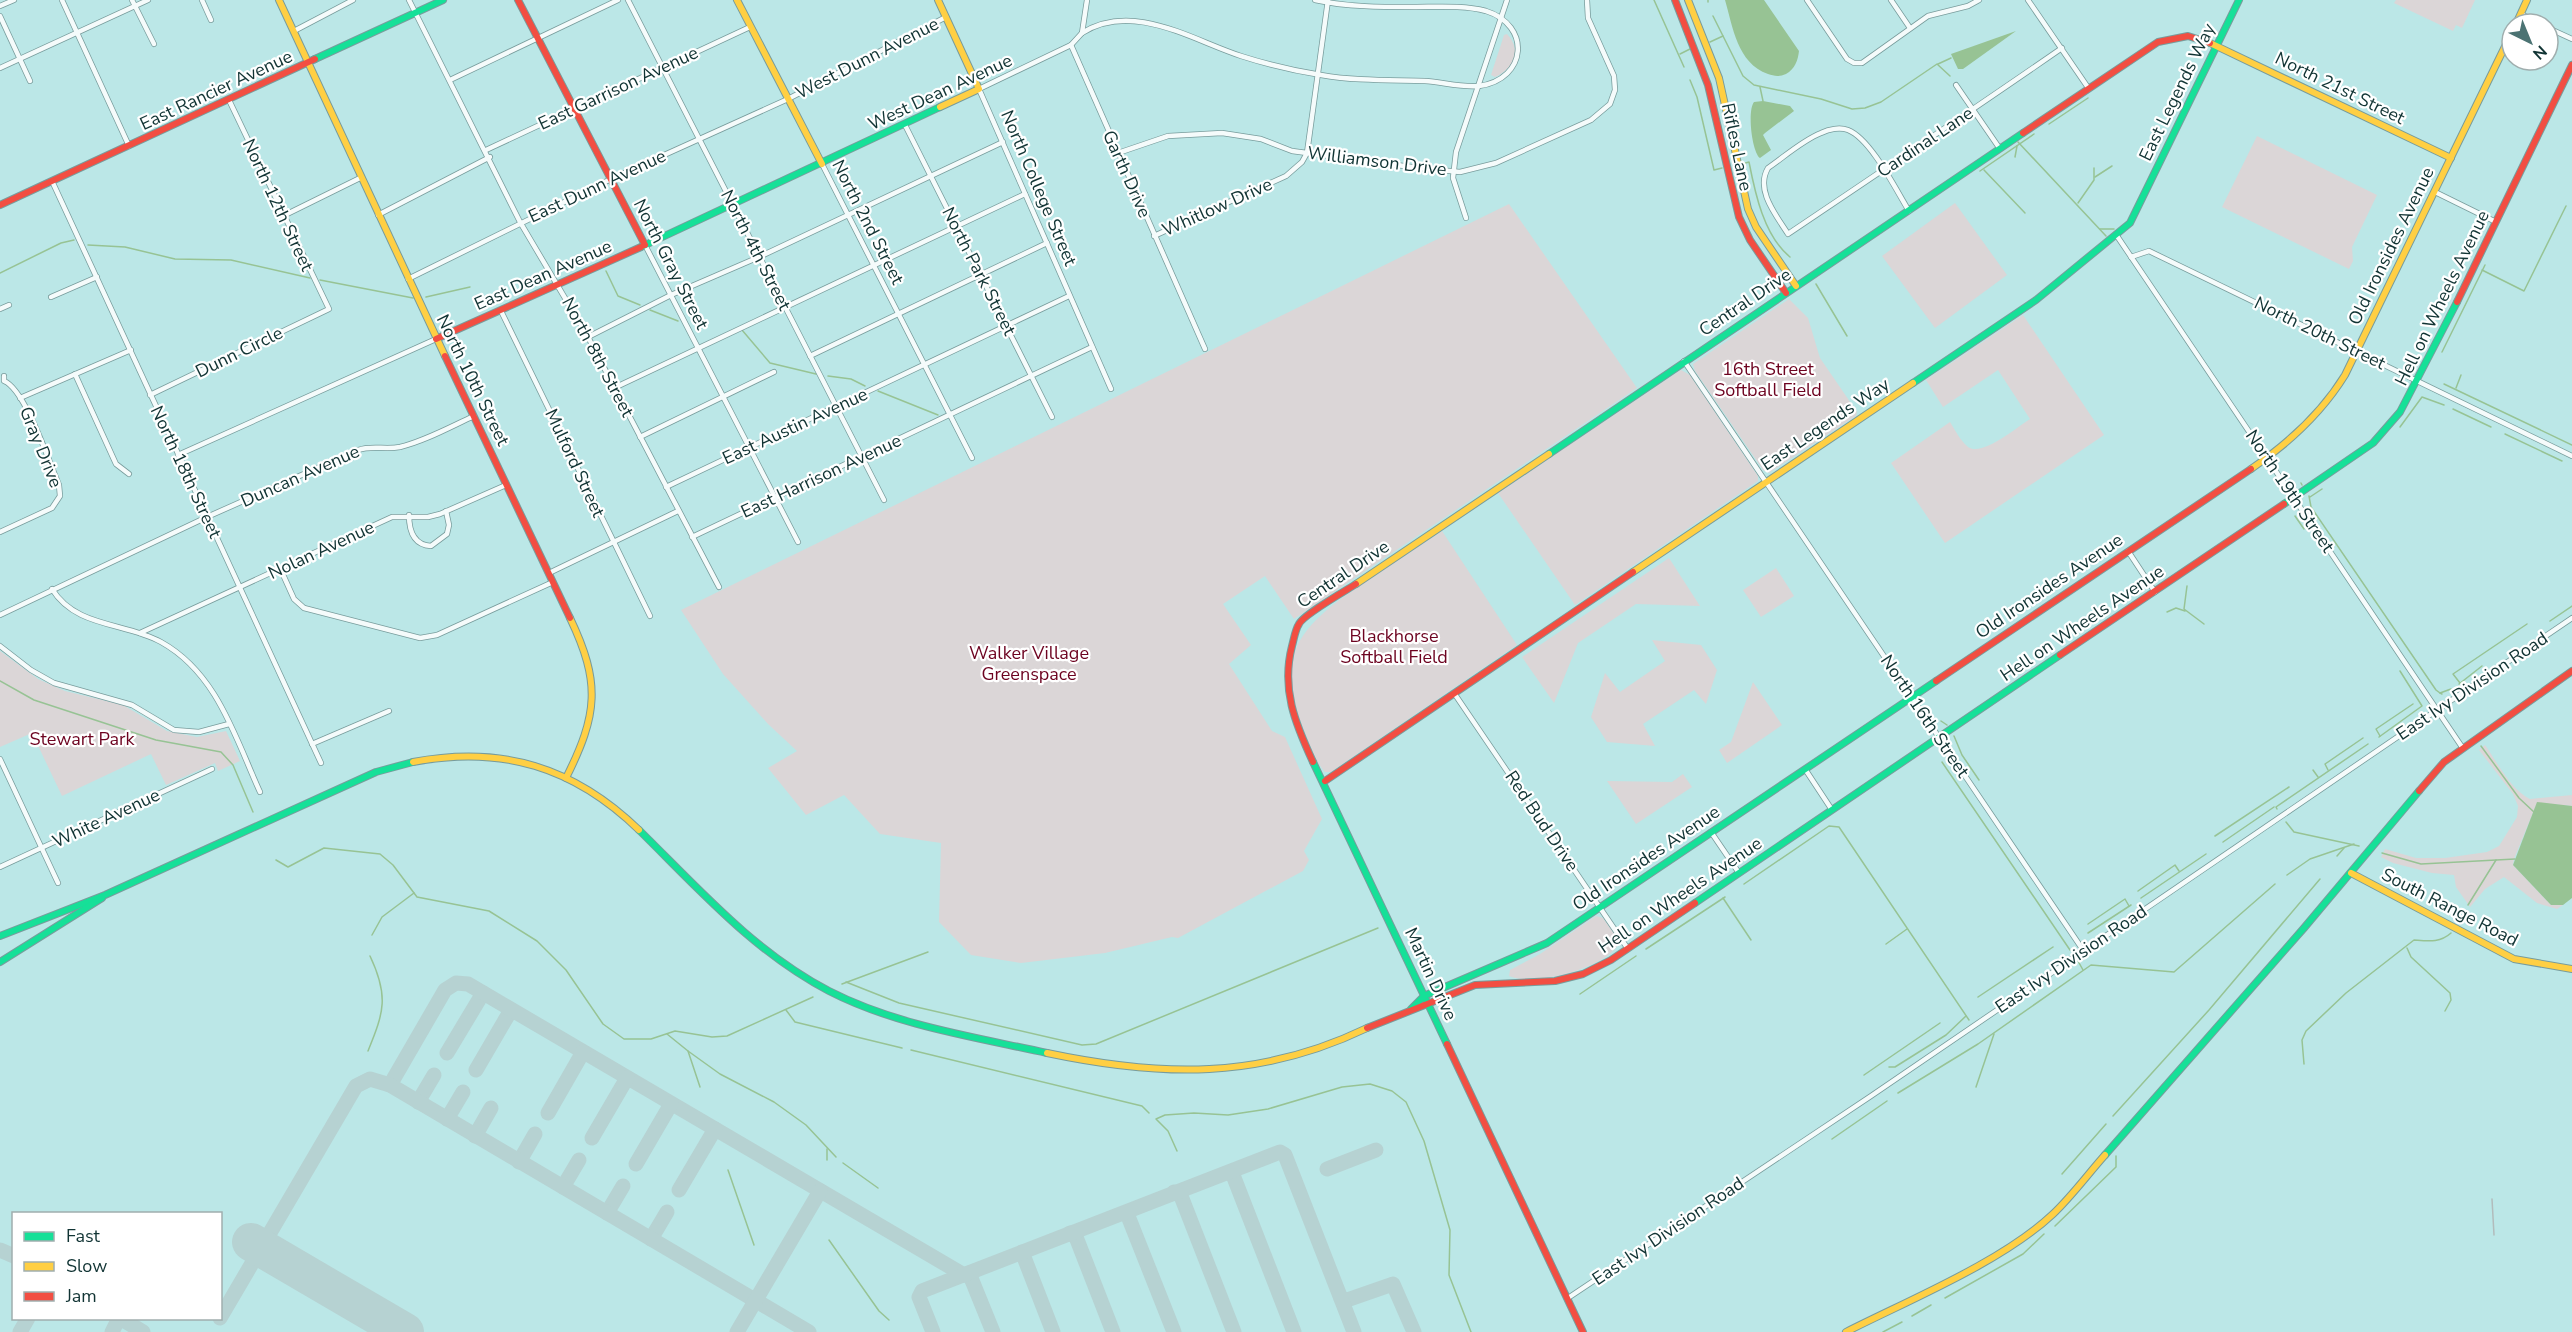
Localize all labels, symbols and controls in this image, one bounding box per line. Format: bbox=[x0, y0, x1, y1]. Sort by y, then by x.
street label: West Dunn Avenue bbox=[791, 12, 943, 104]
north arrow bbox=[2500, 12, 2560, 72]
street label: East Legends Way bbox=[2133, 19, 2221, 165]
street label: East Garrison Avenue bbox=[534, 40, 702, 136]
text: N bbox=[2528, 40, 2551, 64]
street label: East Rancier Avenue bbox=[136, 44, 296, 136]
street label: North 21st Street bbox=[2271, 46, 2410, 130]
street label: West Dean Avenue bbox=[864, 48, 1016, 136]
street label: Rifles Lane bbox=[1716, 101, 1758, 193]
street label: Cardinal Lane bbox=[1872, 101, 1978, 183]
street label: North College Street bbox=[995, 106, 1083, 270]
street label: Garth Drive bbox=[1097, 126, 1157, 222]
street label: North 12th Street bbox=[237, 135, 319, 276]
street label: Williamson Drive bbox=[1306, 141, 1448, 181]
street label: East Dunn Avenue bbox=[524, 144, 670, 228]
street label: North 2nd Street bbox=[826, 156, 910, 289]
street label: Old Ironsides Avenue bbox=[2342, 163, 2440, 329]
street label: Whitlow Drive bbox=[1158, 172, 1276, 242]
street label: North 4th Street bbox=[715, 186, 797, 315]
street label: North Gray Street bbox=[628, 195, 715, 334]
street label: North Park Street bbox=[936, 203, 1022, 340]
street label: Hell on Wheels Avenue bbox=[2389, 206, 2495, 390]
street label: East Dean Avenue bbox=[471, 234, 615, 316]
street label: Central Drive bbox=[1694, 262, 1796, 342]
street label: North 20th Street bbox=[2250, 291, 2390, 375]
street label: North 8th Street bbox=[556, 293, 640, 422]
street label: North 10th Street bbox=[431, 310, 515, 450]
street label: Dunn Circle bbox=[191, 321, 287, 383]
park label: 16th Street Softball Field bbox=[1714, 357, 1822, 402]
street label: East Legends Way bbox=[1756, 372, 1895, 476]
street label: East Austin Avenue bbox=[718, 382, 872, 470]
street label: North 18th Street bbox=[145, 402, 227, 543]
street label: Gray Drive bbox=[14, 403, 68, 491]
street label: Mulford Street bbox=[539, 405, 611, 522]
street label: North 19th Street bbox=[2240, 425, 2340, 558]
street label: East Harrison Avenue bbox=[737, 428, 905, 524]
street label: Duncan Avenue bbox=[237, 439, 363, 513]
street label: Nolan Avenue bbox=[264, 515, 378, 585]
street label: Old Ironsides Avenue bbox=[1971, 528, 2127, 644]
street label: Central Drive bbox=[1292, 534, 1394, 614]
street label: Hell on Wheels Avenue bbox=[1996, 559, 2168, 687]
park label: Blackhorse Softball Field bbox=[1340, 624, 1448, 669]
street label: East Ivy Division Road bbox=[2391, 626, 2553, 746]
park label: Walker Village Greenspace bbox=[969, 641, 1089, 686]
street label: North 16th Street bbox=[1875, 650, 1975, 783]
park label: Stewart Park bbox=[30, 727, 135, 751]
street label: Red Bud Drive bbox=[1499, 766, 1585, 876]
street label: White Avenue bbox=[48, 783, 164, 853]
street label: Old Ironsides Avenue bbox=[1568, 800, 1724, 916]
street label: Hell on Wheels Avenue bbox=[1594, 831, 1766, 959]
street label: South Range Road bbox=[2377, 862, 2523, 952]
street label: East Ivy Division Road bbox=[1990, 899, 2152, 1019]
street label: Martin Drive bbox=[1399, 924, 1463, 1024]
street label: East Ivy Division Road bbox=[1587, 1171, 1749, 1291]
legend bbox=[12, 1212, 222, 1320]
text: Fast bbox=[66, 1224, 101, 1248]
text: Slow bbox=[66, 1254, 107, 1278]
text: Jam bbox=[65, 1284, 97, 1308]

